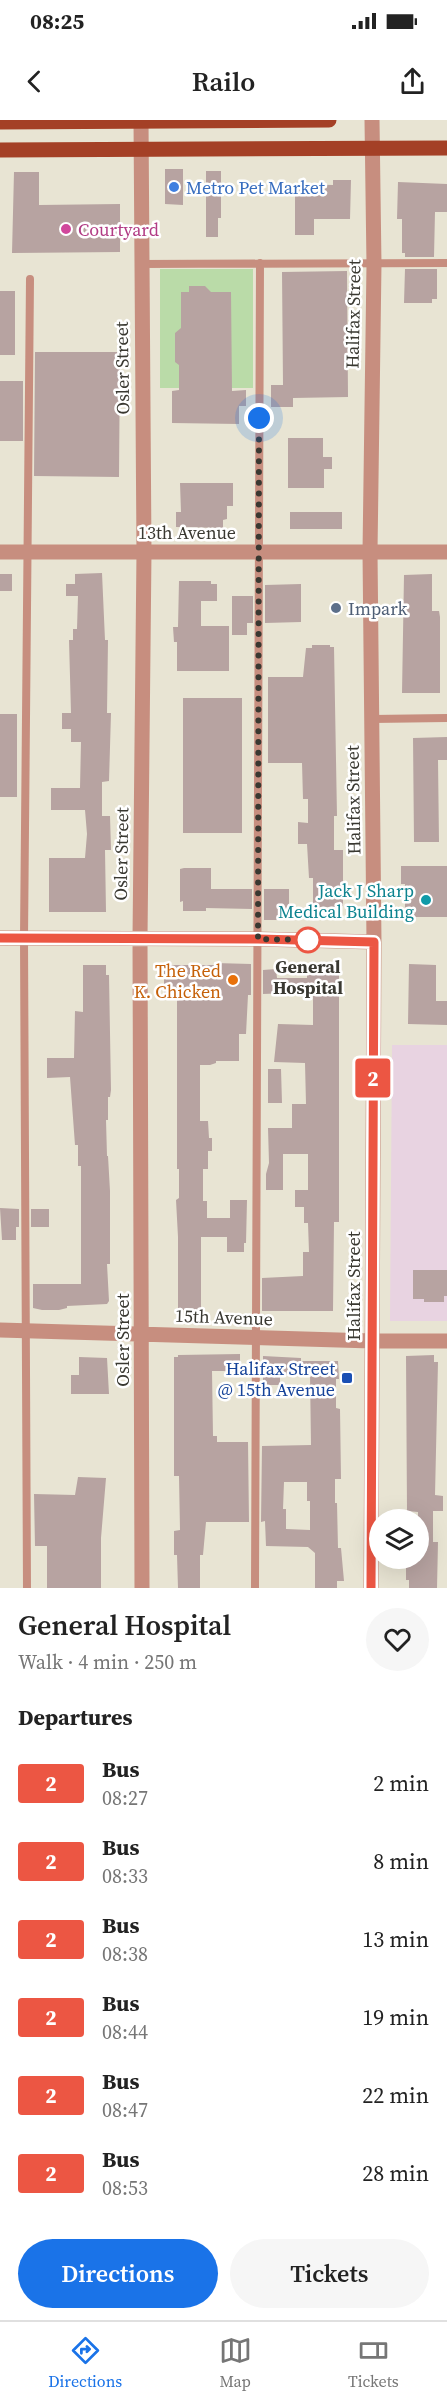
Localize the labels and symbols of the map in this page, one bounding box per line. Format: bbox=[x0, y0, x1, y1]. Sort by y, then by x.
place label: Metro Pet Market bbox=[186, 175, 325, 200]
marker: Metro Pet Market bbox=[167, 180, 181, 194]
place label: Courtyard bbox=[78, 217, 159, 242]
marker: Courtyard bbox=[59, 222, 73, 236]
street label: Halifax Street bbox=[340, 259, 366, 369]
street label: Osler Street bbox=[109, 321, 135, 415]
your location bbox=[244, 403, 274, 433]
street label: 13th Avenue bbox=[138, 520, 236, 545]
place label: Impark bbox=[348, 596, 408, 621]
marker: Impark bbox=[329, 601, 343, 615]
street label: Halifax Street bbox=[340, 745, 366, 855]
street label: Osler Street bbox=[108, 807, 134, 901]
place label: Jack J Sharp Medical Building bbox=[278, 878, 414, 924]
marker: Jack J Sharp Medical Building bbox=[419, 893, 433, 907]
marker: General Hospital bbox=[295, 927, 321, 953]
place label: General Hospital bbox=[273, 954, 343, 1000]
place label: The Red K. Chicken bbox=[134, 958, 221, 1004]
marker: The Red K. Chicken bbox=[226, 973, 240, 987]
line badge: 2 bbox=[354, 1058, 392, 1098]
street label: Halifax Street bbox=[341, 1231, 366, 1341]
street label: Osler Street bbox=[110, 1293, 135, 1387]
street label: 15th Avenue bbox=[175, 1303, 273, 1331]
place label: Halifax Street @ 15th Avenue bbox=[218, 1356, 335, 1402]
marker: Halifax Street @ 15th Avenue bbox=[340, 1371, 354, 1385]

